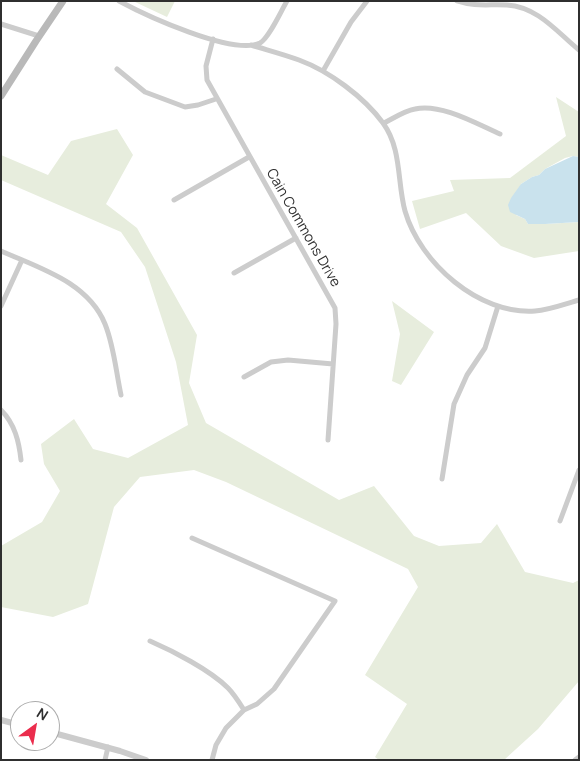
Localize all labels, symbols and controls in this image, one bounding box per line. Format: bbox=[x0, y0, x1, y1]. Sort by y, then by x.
street label: Cain Commons Drive bbox=[262, 166, 344, 290]
north arrow bbox=[10, 701, 60, 751]
text: N bbox=[33, 703, 52, 724]

